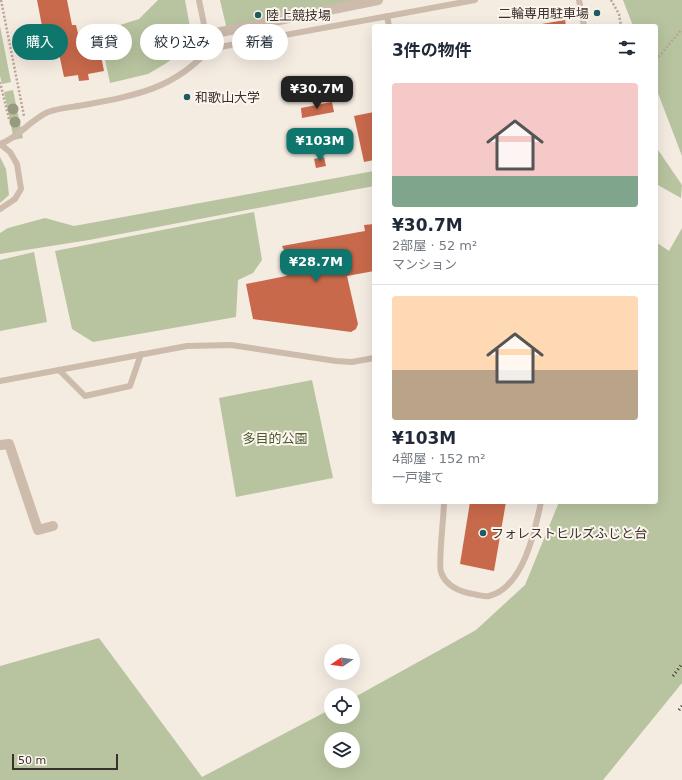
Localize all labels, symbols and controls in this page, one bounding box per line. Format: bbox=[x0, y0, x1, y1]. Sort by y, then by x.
place label: 二輪専用駐車場 bbox=[498, 6, 589, 21]
place label: 陸上競技場 bbox=[266, 8, 331, 23]
marker: 二輪専用駐車場 bbox=[592, 8, 602, 18]
marker: 陸上競技場 bbox=[253, 10, 263, 20]
chip: 購入 bbox=[12, 24, 68, 60]
chip: 賃貸 bbox=[76, 24, 132, 60]
chip: 絞り込み bbox=[140, 24, 224, 60]
chip: 新着 bbox=[232, 24, 288, 60]
icon: filters bbox=[616, 37, 638, 59]
text: 3件の物件 bbox=[392, 40, 472, 60]
pin: ¥30.7M bbox=[284, 76, 350, 110]
text: ¥30.7M bbox=[290, 81, 344, 96]
place label: 和歌山大学 bbox=[195, 90, 260, 105]
marker: 和歌山大学 bbox=[182, 92, 192, 102]
icon: home bbox=[479, 109, 551, 181]
pin: ¥103M bbox=[292, 128, 348, 162]
text: ¥103M bbox=[295, 133, 345, 148]
text: ¥30.7M bbox=[392, 215, 463, 235]
text: 2部屋 · 52 m² bbox=[392, 238, 477, 253]
pin: ¥28.7M bbox=[283, 249, 349, 283]
text: ¥28.7M bbox=[289, 254, 343, 269]
text: マンション bbox=[392, 257, 457, 272]
icon: home bbox=[479, 322, 551, 394]
text: ¥103M bbox=[392, 428, 456, 448]
park label: 多目的公園 bbox=[242, 431, 308, 446]
text: 4部屋 · 152 m² bbox=[392, 451, 486, 466]
text: 一戸建て bbox=[392, 470, 444, 485]
place label: フォレストヒルズふじと台 bbox=[491, 526, 647, 541]
marker: フォレストヒルズふじと台 bbox=[478, 528, 488, 538]
north arrow bbox=[324, 644, 360, 680]
map controls bbox=[324, 644, 360, 768]
button: locate bbox=[324, 688, 360, 724]
button: layers bbox=[324, 732, 360, 768]
scale bar bbox=[12, 752, 118, 771]
text: 50 m bbox=[18, 754, 46, 767]

